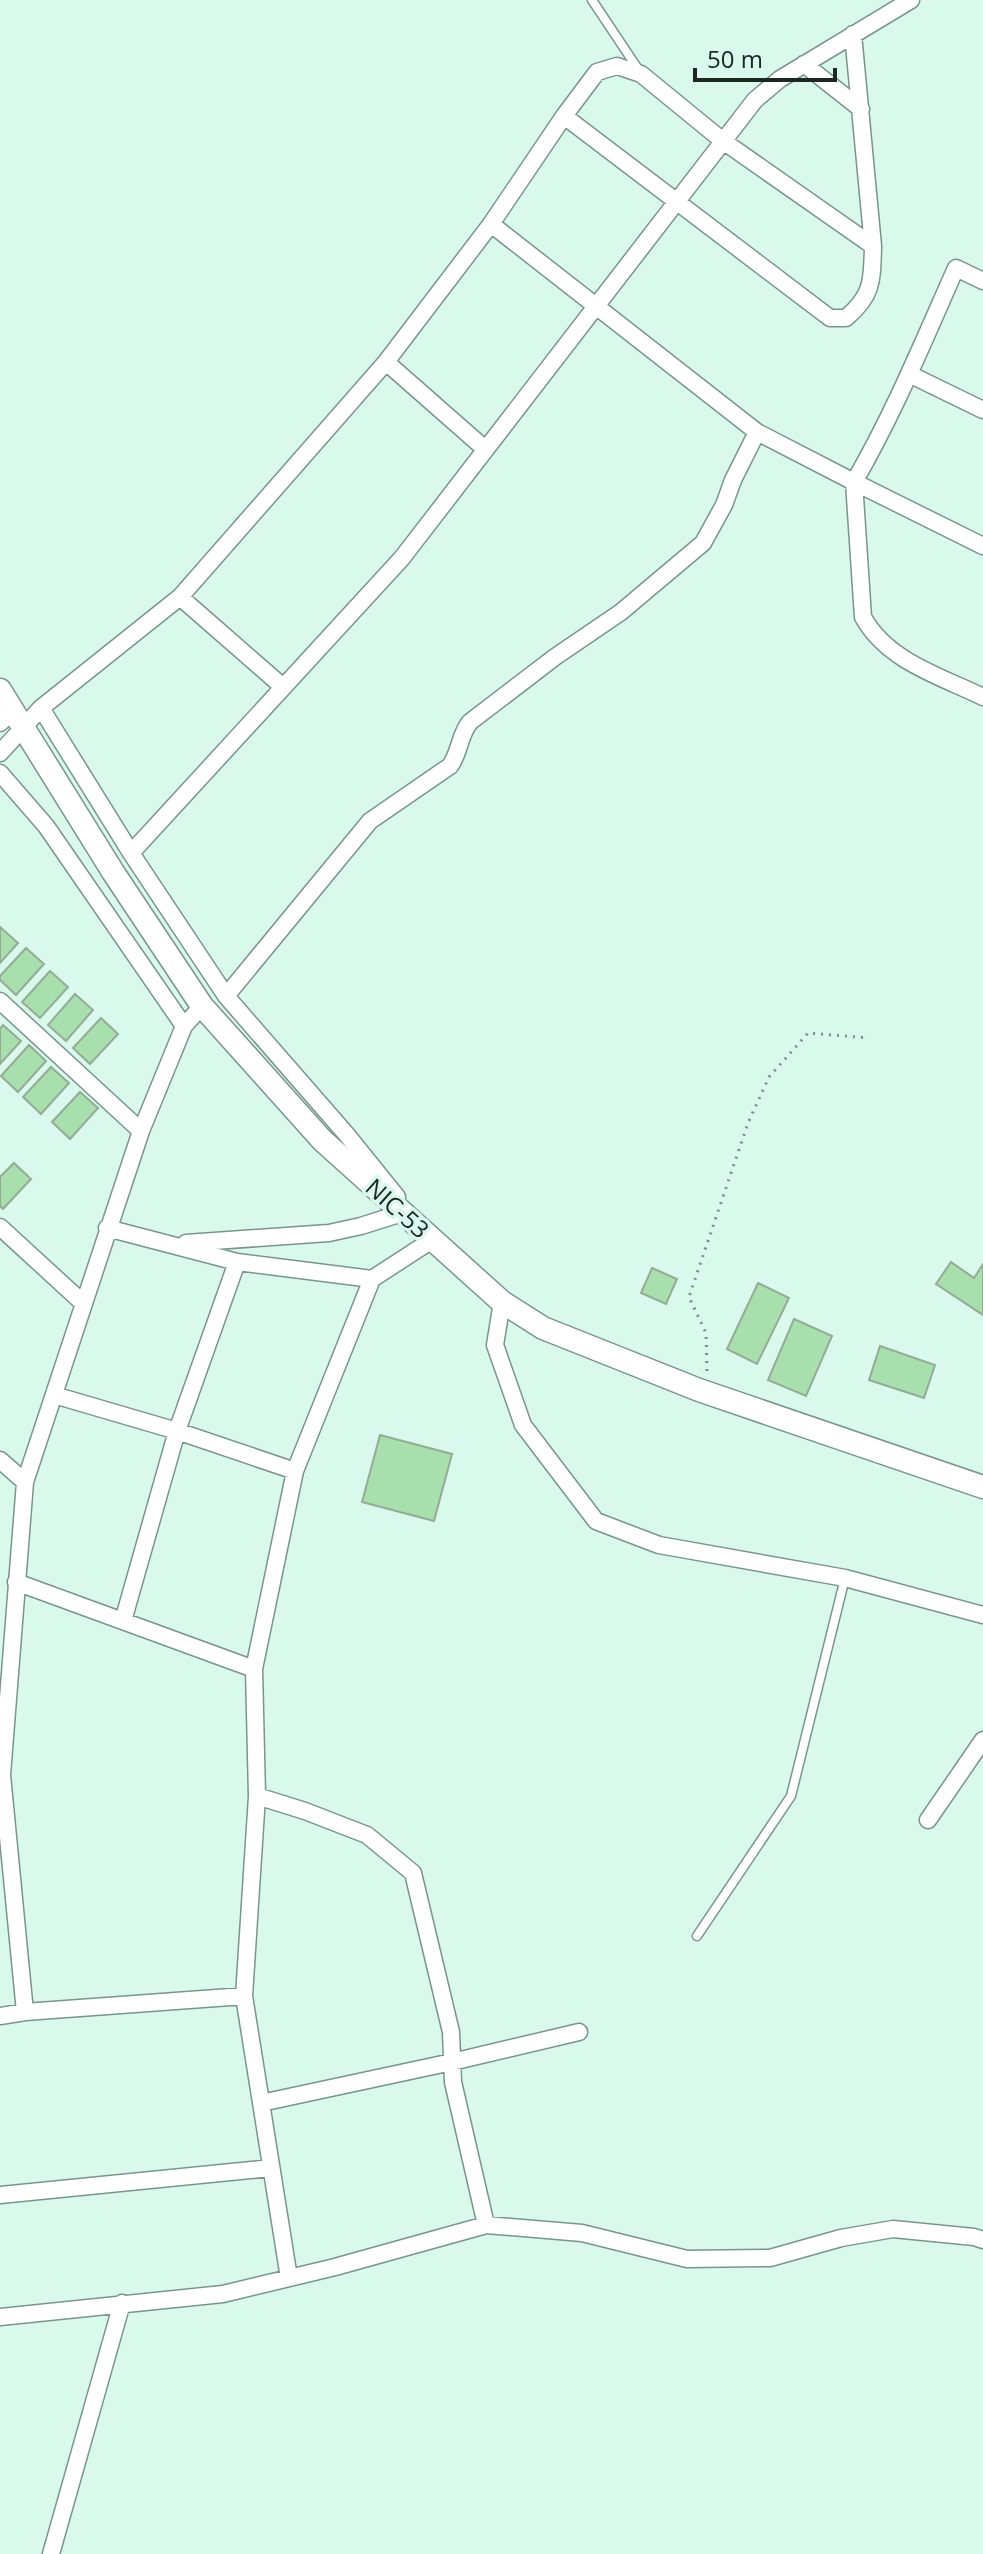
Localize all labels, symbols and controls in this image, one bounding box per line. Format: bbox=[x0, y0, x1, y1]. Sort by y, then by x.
scale bar bbox=[695, 32, 835, 82]
text: 50 m bbox=[707, 42, 763, 75]
street label: NIC-53 bbox=[359, 1171, 437, 1245]

